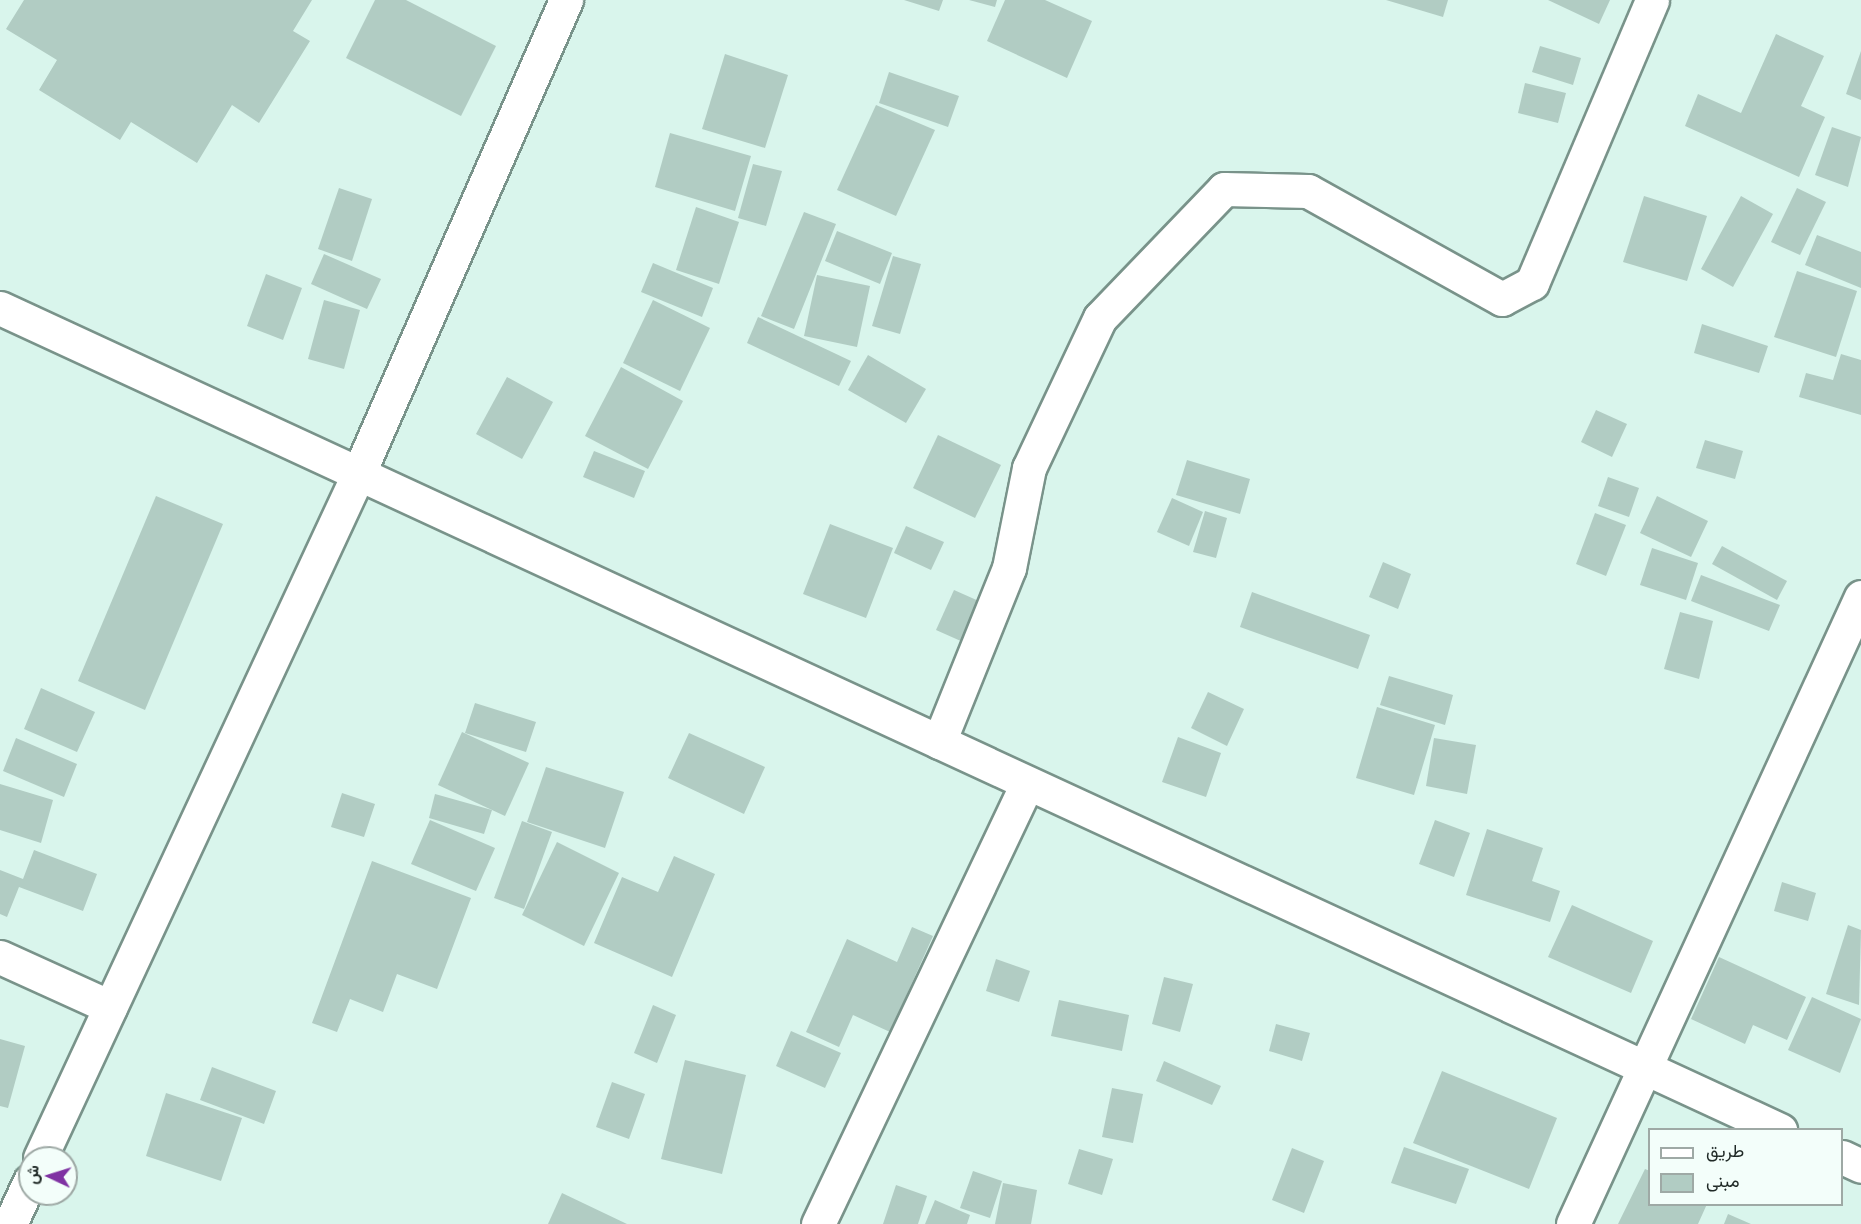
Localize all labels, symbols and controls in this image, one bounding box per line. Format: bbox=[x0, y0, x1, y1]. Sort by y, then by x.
legend bbox=[1648, 1128, 1843, 1206]
text: طريق bbox=[1706, 1139, 1744, 1162]
north arrow bbox=[18, 1146, 78, 1206]
text: ش bbox=[21, 1165, 43, 1185]
text: مبنى bbox=[1706, 1169, 1740, 1192]

